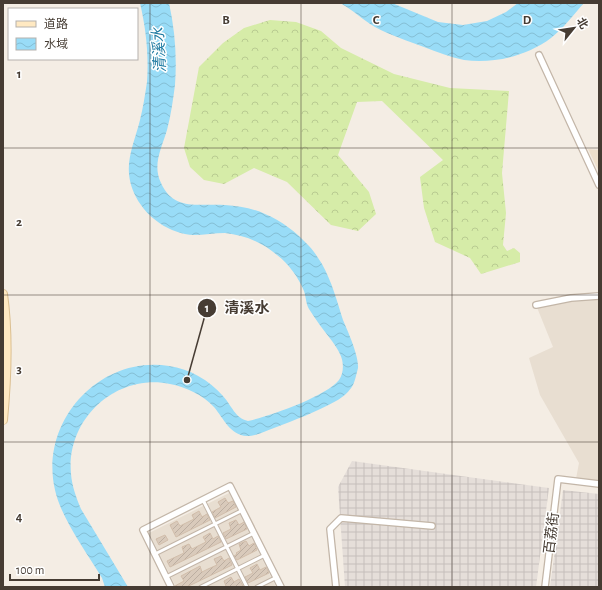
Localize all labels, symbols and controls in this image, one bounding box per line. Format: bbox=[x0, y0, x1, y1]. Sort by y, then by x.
legend bbox=[8, 8, 138, 60]
north arrow bbox=[554, 8, 594, 48]
text: B bbox=[222, 14, 230, 27]
text: C bbox=[373, 14, 380, 27]
text: D bbox=[523, 14, 532, 27]
text: 北 bbox=[575, 16, 590, 31]
text: 道路 bbox=[44, 17, 68, 30]
water label: 清溪水 bbox=[150, 26, 168, 73]
text: 水域 bbox=[44, 38, 68, 50]
text: 1 bbox=[17, 68, 21, 81]
text: 2 bbox=[16, 216, 22, 229]
callout: 清溪水 bbox=[197, 294, 278, 321]
text: 清溪水 bbox=[224, 300, 270, 316]
text: 1 bbox=[205, 302, 209, 314]
text: 3 bbox=[16, 363, 22, 376]
text: 4 bbox=[16, 511, 23, 524]
street label: 百荔街 bbox=[541, 511, 561, 555]
scale bar bbox=[10, 556, 99, 582]
text: 100 m bbox=[16, 564, 44, 576]

